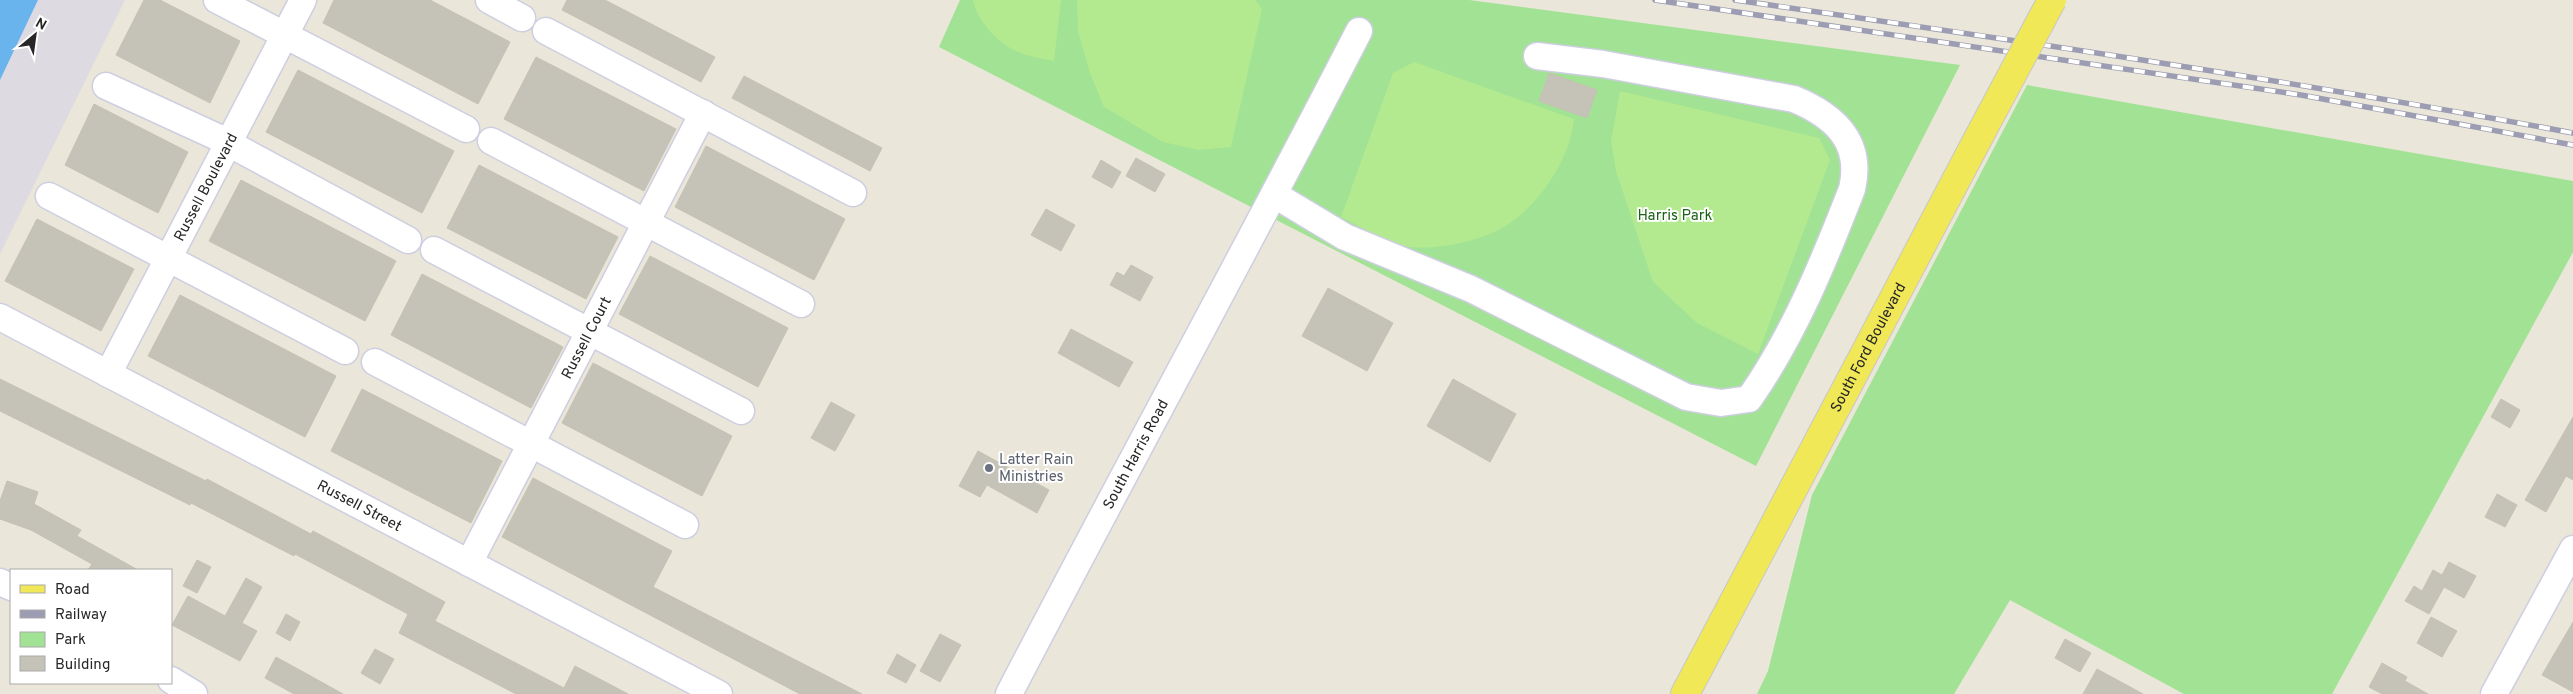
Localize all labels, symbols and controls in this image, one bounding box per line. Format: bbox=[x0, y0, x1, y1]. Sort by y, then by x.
north arrow bbox=[10, 10, 60, 60]
text: N bbox=[32, 15, 49, 35]
street label: Russell Boulevard bbox=[171, 130, 243, 245]
park label: Harris Park bbox=[1638, 207, 1713, 226]
street label: South Ford Boulevard bbox=[1827, 280, 1911, 416]
street label: Russell Court bbox=[558, 294, 617, 383]
street label: South Harris Road bbox=[1100, 397, 1174, 513]
place label: Latter Rain Ministries bbox=[999, 451, 1074, 487]
marker: Latter Rain Ministries bbox=[983, 462, 995, 474]
street label: Russell Street bbox=[313, 477, 404, 537]
legend bbox=[10, 569, 172, 684]
text: Road bbox=[55, 581, 90, 600]
text: Railway bbox=[55, 606, 107, 625]
text: Park bbox=[55, 631, 86, 650]
text: Building bbox=[55, 656, 110, 675]

